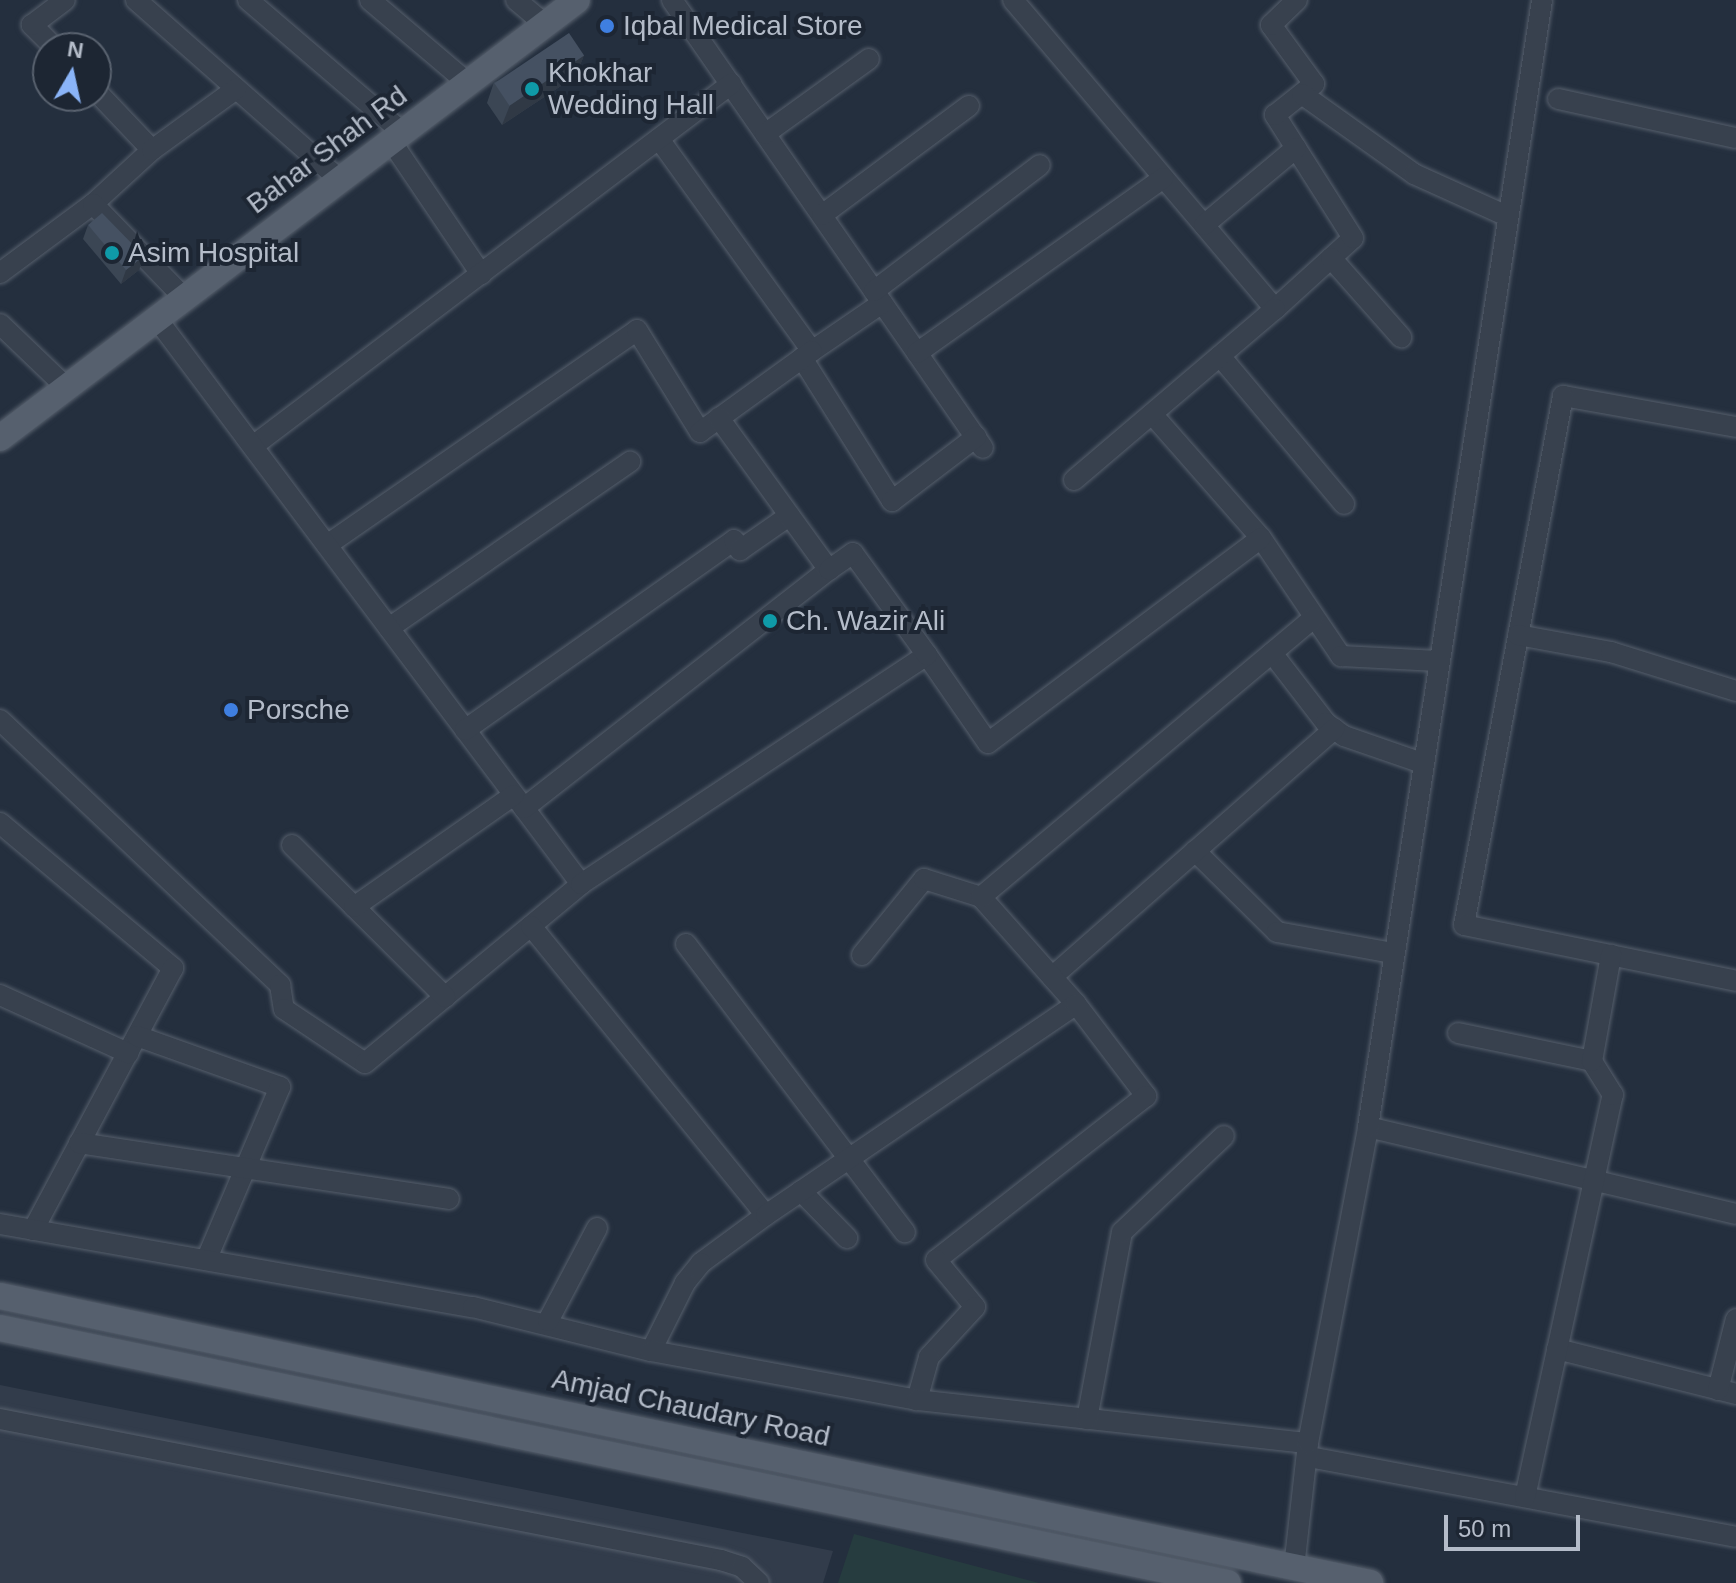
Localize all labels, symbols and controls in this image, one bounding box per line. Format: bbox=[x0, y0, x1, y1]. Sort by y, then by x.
place label: Iqbal Medical Store bbox=[623, 9, 863, 43]
marker: Iqbal Medical Store bbox=[598, 17, 616, 35]
north arrow bbox=[32, 32, 112, 112]
text: N bbox=[66, 36, 85, 63]
place label: Khokhar Wedding Hall bbox=[548, 56, 714, 122]
street label: Bahar Shah Rd bbox=[240, 79, 414, 221]
marker: Khokhar Wedding Hall bbox=[523, 80, 541, 98]
place label: Asim Hospital bbox=[128, 236, 299, 270]
marker: Asim Hospital bbox=[103, 244, 121, 262]
place label: Ch. Wazir Ali bbox=[786, 604, 947, 638]
marker: Ch. Wazir Ali bbox=[761, 612, 779, 630]
place label: Porsche bbox=[247, 693, 350, 727]
marker: Porsche bbox=[222, 701, 240, 719]
street label: Amjad Chaudary Road bbox=[549, 1362, 833, 1454]
scale bar bbox=[1448, 1499, 1584, 1549]
text: 50 m bbox=[1458, 1515, 1511, 1542]

